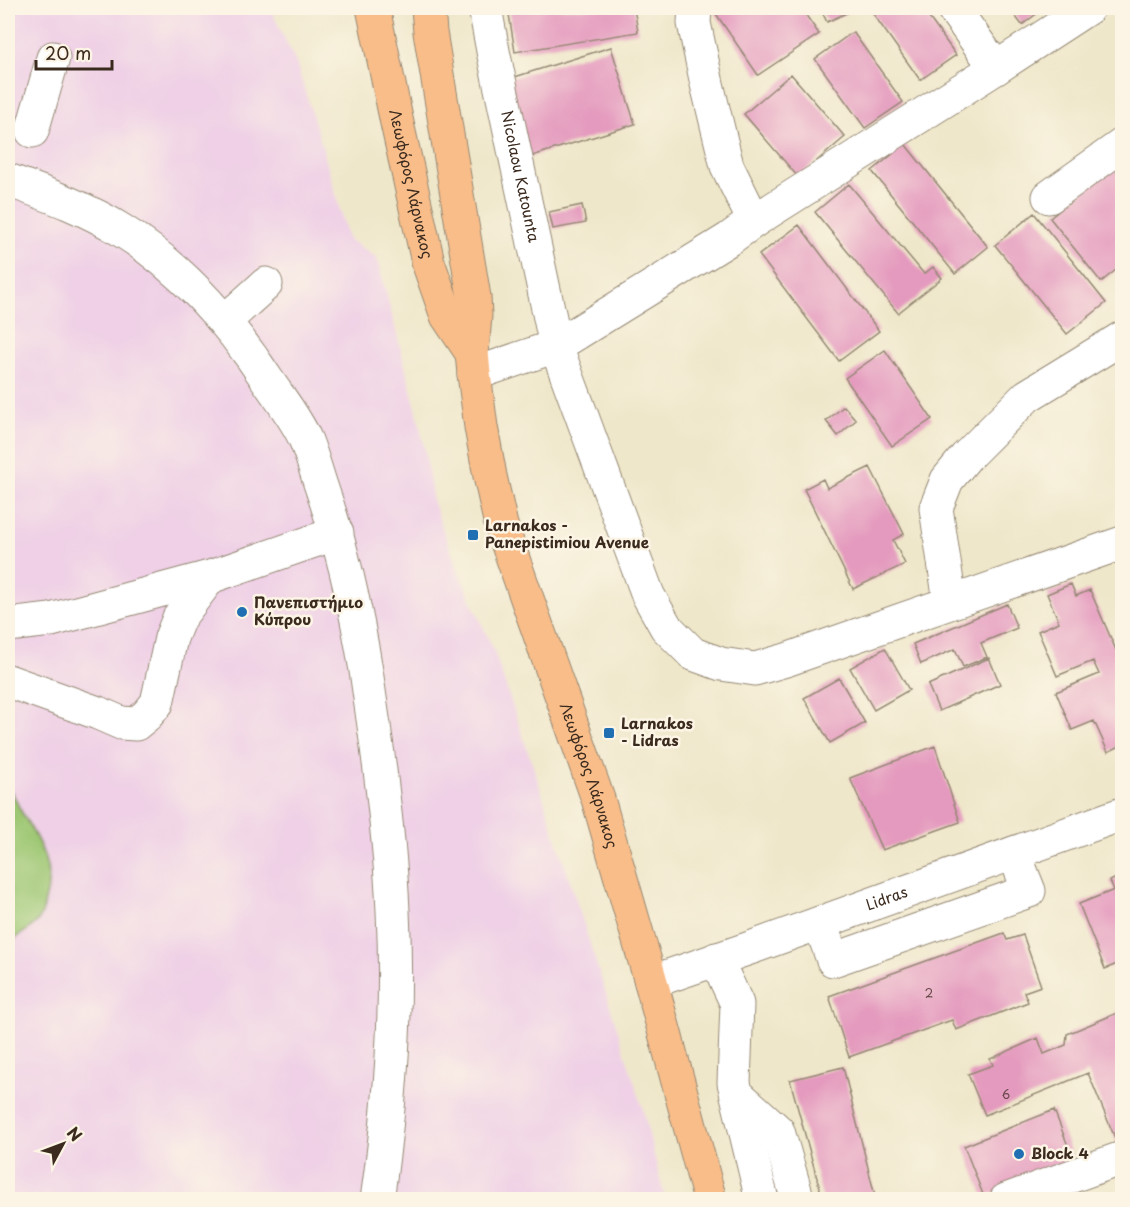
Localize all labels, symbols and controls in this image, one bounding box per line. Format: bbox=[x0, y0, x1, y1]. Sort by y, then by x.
scale bar bbox=[36, 33, 112, 71]
text: 20 m bbox=[45, 39, 91, 66]
street label: Λεωφόρος Λάρνακος bbox=[384, 107, 440, 261]
street label: Nicolaou Katounta bbox=[496, 108, 547, 245]
place label: Larnakos - Panepistimiou Avenue bbox=[485, 513, 649, 553]
marker: Larnakos - Panepistimiou Avenue bbox=[466, 528, 480, 542]
place label: Πανεπιστήμιο Κύπρου bbox=[254, 590, 363, 630]
marker: Πανεπιστήμιο Κύπρου bbox=[235, 605, 249, 619]
street label: Λεωφόρος Λάρνακος bbox=[555, 699, 625, 851]
place label: Larnakos - Lidras bbox=[621, 711, 693, 751]
marker: Larnakos - Lidras bbox=[602, 726, 616, 740]
street label: Lidras bbox=[862, 879, 910, 915]
house number: 2 bbox=[925, 984, 933, 1002]
house number: 6 bbox=[1002, 1085, 1010, 1103]
north arrow bbox=[33, 1114, 93, 1174]
text: N bbox=[62, 1121, 88, 1146]
place label: Block 4 bbox=[1031, 1141, 1089, 1164]
marker: Block 4 bbox=[1012, 1147, 1026, 1161]

